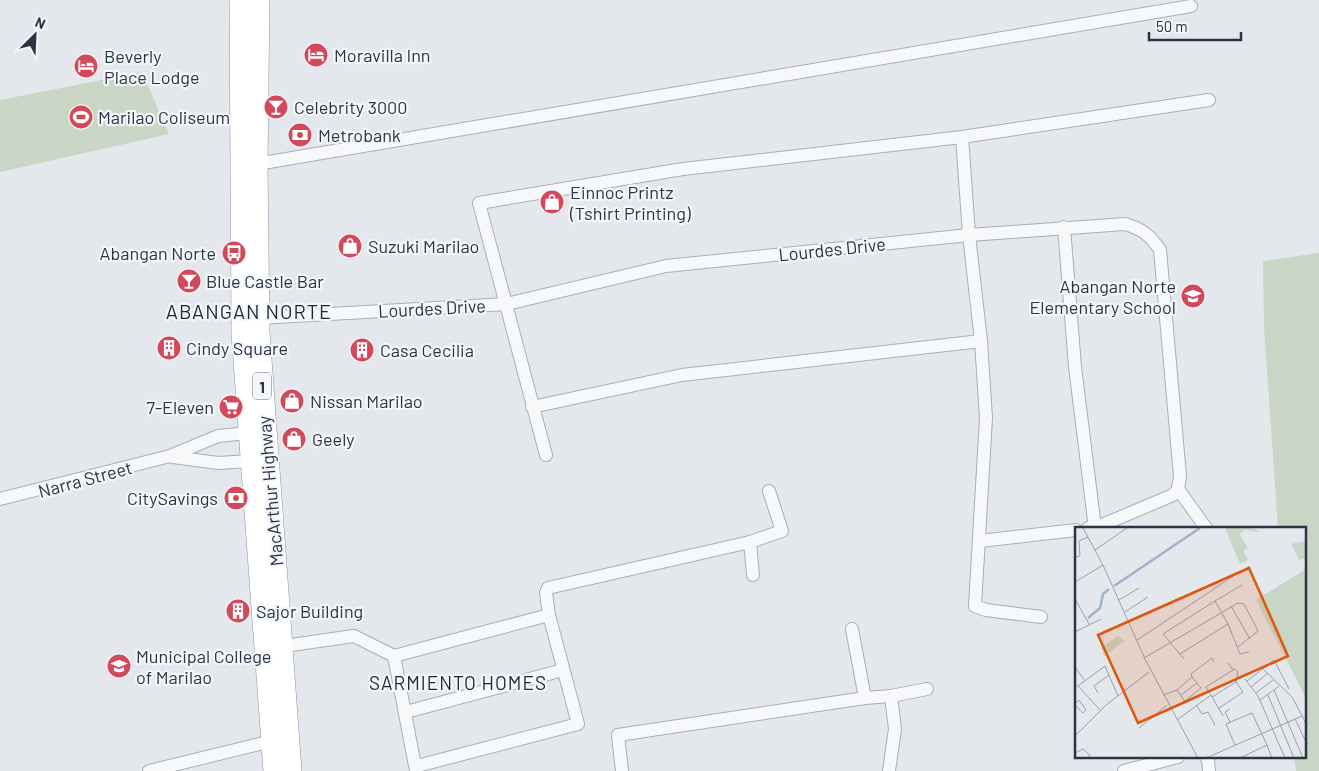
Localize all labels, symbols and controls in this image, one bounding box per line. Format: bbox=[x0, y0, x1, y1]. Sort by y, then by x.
north arrow bbox=[10, 10, 60, 60]
scale bar bbox=[1149, 10, 1242, 42]
text: N bbox=[33, 13, 48, 32]
text: 50 m bbox=[1156, 17, 1188, 35]
hotel icon: Moravilla Inn bbox=[303, 42, 329, 68]
place label: Moravilla Inn bbox=[334, 44, 431, 66]
place label: Beverly Place Lodge bbox=[104, 45, 200, 88]
hotel icon: Beverly Place Lodge bbox=[73, 53, 99, 79]
bar icon: Celebrity 3000 bbox=[263, 94, 289, 120]
place label: Celebrity 3000 bbox=[294, 96, 407, 118]
sports icon: Marilao Coliseum bbox=[68, 104, 94, 130]
place label: Marilao Coliseum bbox=[98, 106, 230, 128]
bank icon: Metrobank bbox=[287, 122, 313, 148]
place label: Metrobank bbox=[318, 124, 401, 146]
place label: Einnoc Printz (Tshirt Printing) bbox=[569, 181, 691, 224]
shop icon: Einnoc Printz (Tshirt Printing) bbox=[539, 189, 565, 215]
street label: Lourdes Drive bbox=[777, 232, 887, 266]
shop icon: Suzuki Marilao bbox=[337, 233, 363, 259]
place label: Suzuki Marilao bbox=[368, 235, 479, 257]
bus stop icon: Abangan Norte bbox=[221, 240, 247, 266]
place label: Abangan Norte bbox=[100, 242, 216, 264]
bar icon: Blue Castle Bar bbox=[176, 268, 202, 294]
place label: Blue Castle Bar bbox=[206, 270, 324, 292]
place label: Abangan Norte Elementary School bbox=[1029, 275, 1176, 318]
school or university icon: Abangan Norte Elementary School bbox=[1180, 283, 1206, 309]
street label: Lourdes Drive bbox=[378, 294, 486, 322]
district label: ABANGAN NORTE bbox=[166, 299, 332, 323]
building icon: Cindy Square bbox=[156, 335, 182, 361]
place label: Cindy Square bbox=[186, 337, 288, 359]
building icon: Casa Cecilia bbox=[349, 337, 375, 363]
place label: Casa Cecilia bbox=[380, 339, 474, 361]
road number: 1 bbox=[253, 372, 271, 400]
shop icon: Nissan Marilao bbox=[279, 388, 305, 414]
place label: Nissan Marilao bbox=[310, 390, 423, 412]
supermarket icon: 7-Eleven bbox=[218, 394, 244, 420]
place label: 7-Eleven bbox=[146, 396, 214, 418]
street label: MacArthur Highway bbox=[252, 415, 288, 567]
shop icon: Geely bbox=[281, 426, 307, 452]
place label: Geely bbox=[312, 428, 355, 450]
street label: Narra Street bbox=[36, 456, 134, 502]
bank icon: CitySavings bbox=[223, 485, 249, 511]
place label: CitySavings bbox=[127, 487, 218, 509]
inset map bbox=[1075, 527, 1306, 758]
building icon: Sajor Building bbox=[225, 598, 251, 624]
place label: Sajor Building bbox=[256, 600, 363, 622]
place label: Municipal College of Marilao bbox=[136, 645, 271, 688]
school or university icon: Municipal College of Marilao bbox=[106, 653, 132, 679]
district label: SARMIENTO HOMES bbox=[369, 671, 547, 694]

